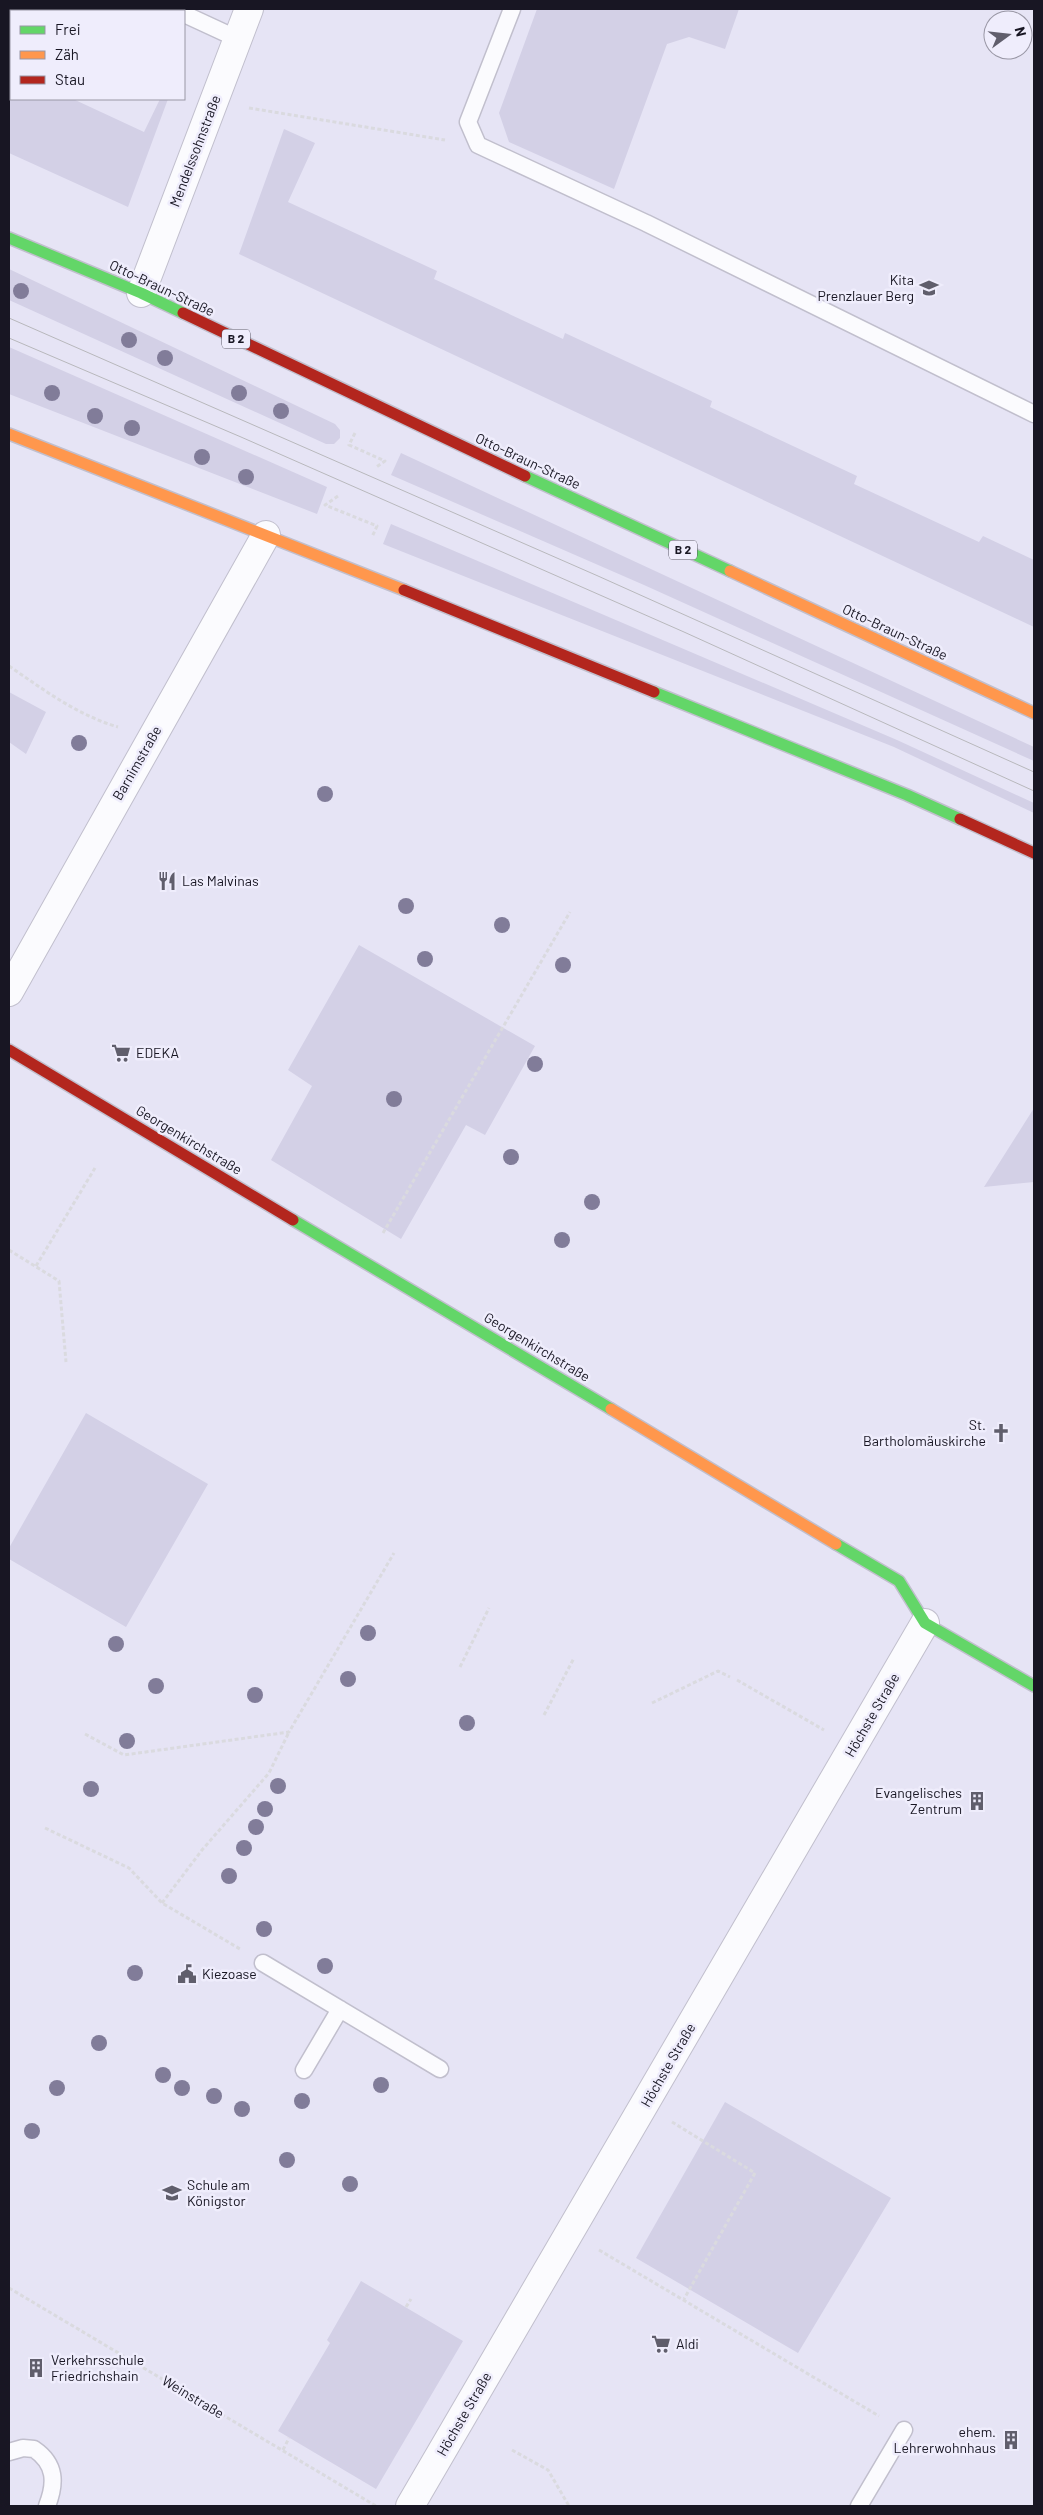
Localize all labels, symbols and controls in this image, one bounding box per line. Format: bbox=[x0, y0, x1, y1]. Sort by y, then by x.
legend bbox=[10, 10, 185, 100]
north arrow bbox=[983, 10, 1033, 60]
text: Frei bbox=[55, 20, 81, 38]
text: N bbox=[1012, 25, 1030, 38]
text: Zäh bbox=[55, 45, 79, 63]
text: Stau bbox=[55, 70, 85, 88]
street label: Mendelssohnstraße bbox=[165, 92, 224, 209]
street label: Otto-Braun-Straße bbox=[107, 256, 217, 319]
place label: Kita Prenzlauer Berg bbox=[818, 271, 914, 304]
school or university icon: Kita Prenzlauer Berg bbox=[918, 277, 940, 299]
road number: B 2 bbox=[222, 329, 250, 348]
street label: Otto-Braun-Straße bbox=[473, 429, 583, 492]
road number: B 2 bbox=[669, 540, 697, 560]
street label: Otto-Braun-Straße bbox=[840, 600, 950, 663]
street label: Barnimstraße bbox=[108, 723, 165, 803]
restaurant icon: Las Malvinas bbox=[156, 870, 178, 892]
place label: Las Malvinas bbox=[182, 872, 259, 889]
supermarket icon: EDEKA bbox=[110, 1042, 132, 1064]
place label: EDEKA bbox=[136, 1044, 180, 1061]
street label: Georgenkirchstraße bbox=[133, 1101, 245, 1178]
street label: Georgenkirchstraße bbox=[481, 1308, 593, 1385]
place label: St. Bartholomäuskirche bbox=[863, 1416, 986, 1449]
church icon: St. Bartholomäuskirche bbox=[990, 1422, 1012, 1444]
street label: Höchste Straße bbox=[841, 1670, 902, 1760]
place label: Evangelisches Zentrum bbox=[875, 1784, 962, 1817]
building icon: Evangelisches Zentrum bbox=[966, 1790, 988, 1812]
public building icon: Kiezoase bbox=[176, 1963, 198, 1985]
place label: Kiezoase bbox=[202, 1965, 257, 1982]
street label: Höchste Straße bbox=[637, 2020, 698, 2110]
place label: Schule am Königstor bbox=[187, 2176, 250, 2209]
school or university icon: Schule am Königstor bbox=[161, 2182, 183, 2204]
supermarket icon: Aldi bbox=[650, 2333, 672, 2355]
place label: Aldi bbox=[676, 2335, 699, 2352]
place label: Verkehrsschule Friedrichshain bbox=[51, 2351, 144, 2384]
building icon: Verkehrsschule Friedrichshain bbox=[25, 2357, 47, 2379]
street label: Höchste Straße bbox=[433, 2369, 494, 2459]
street label: Weinstraße bbox=[159, 2371, 227, 2422]
place label: ehem. Lehrerwohnhaus bbox=[894, 2423, 996, 2456]
building icon: ehem. Lehrerwohnhaus bbox=[1000, 2429, 1022, 2451]

